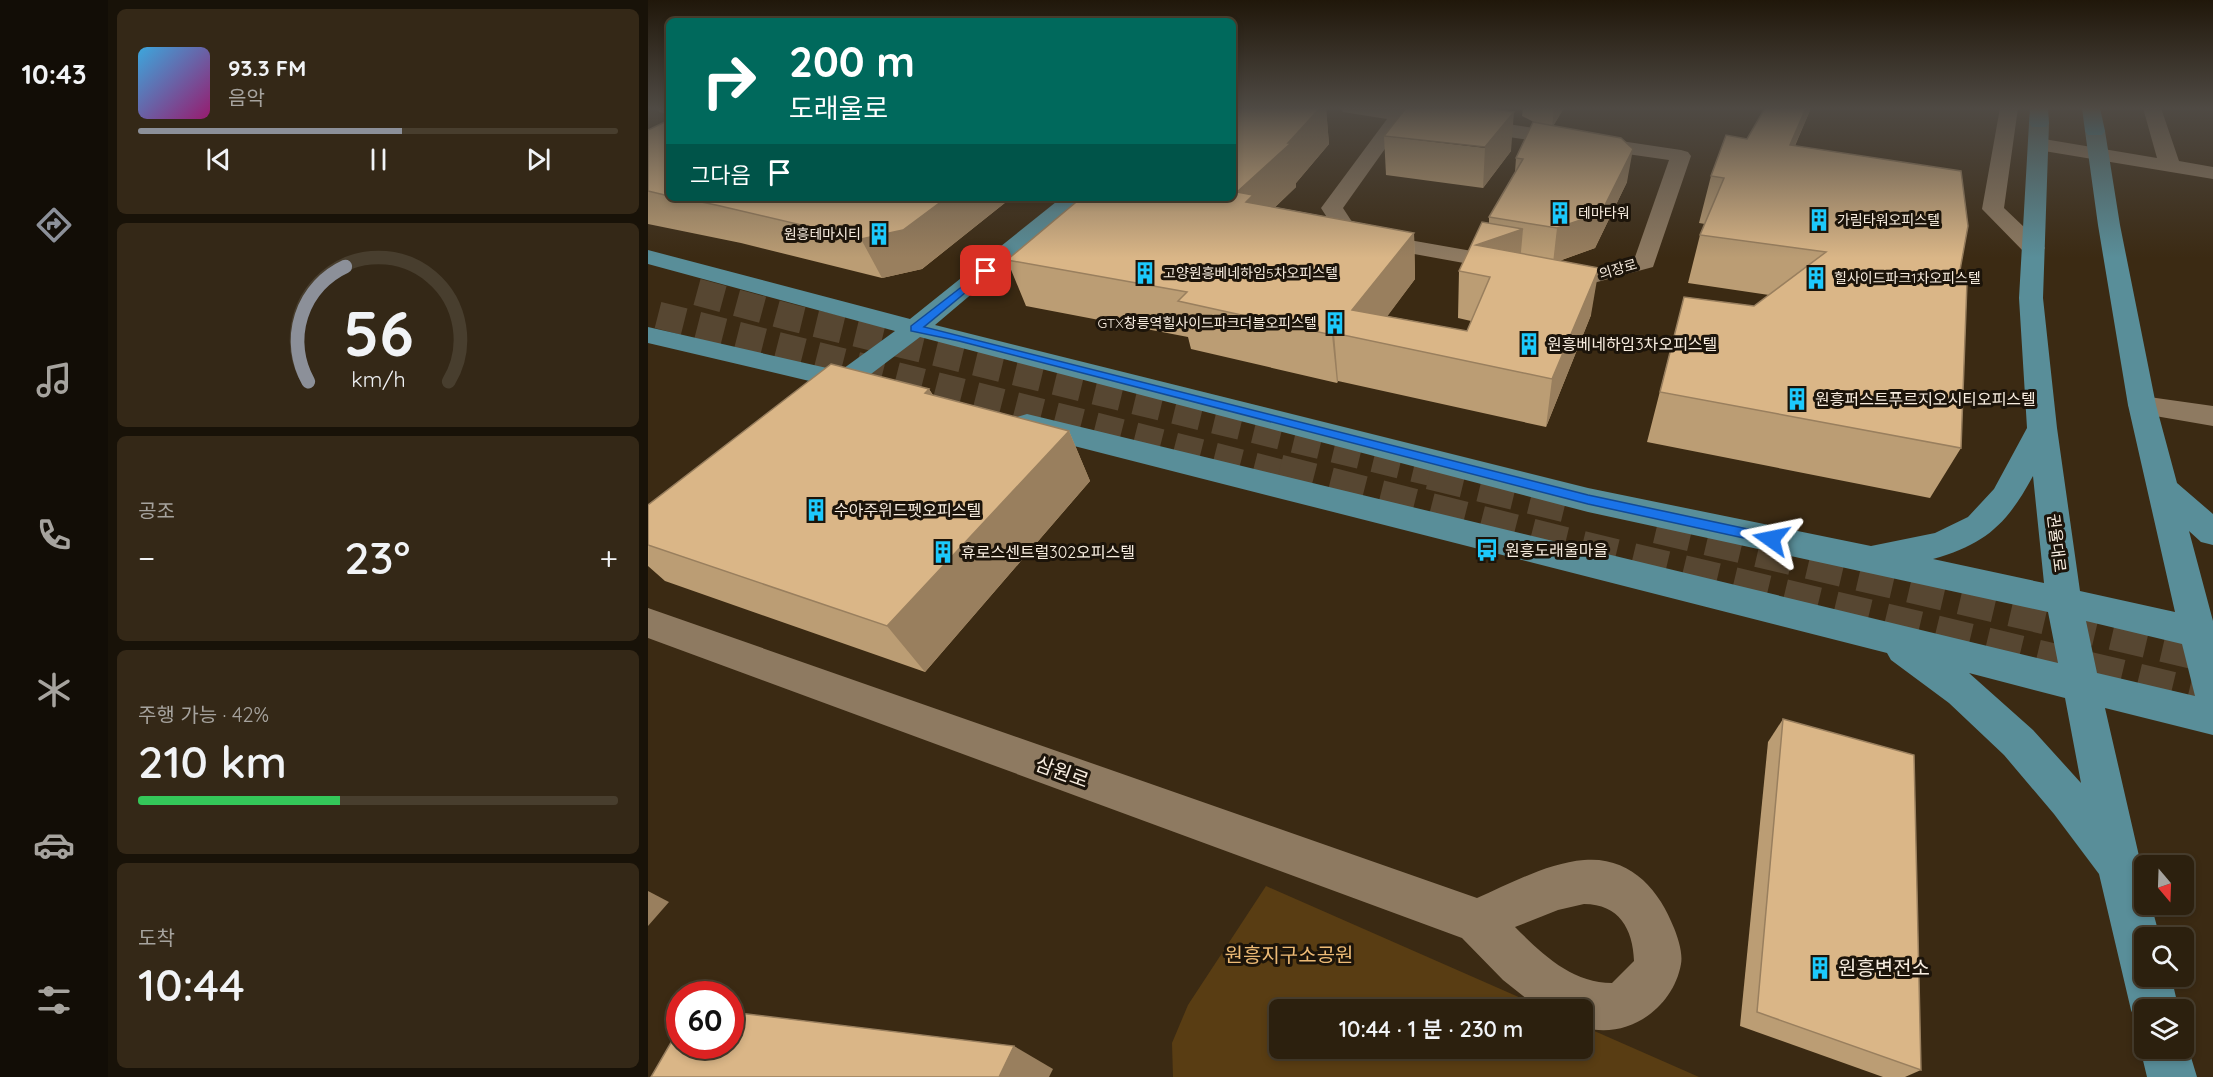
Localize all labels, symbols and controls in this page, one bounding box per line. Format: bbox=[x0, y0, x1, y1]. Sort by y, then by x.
text: 200 m bbox=[789, 35, 915, 88]
icon: right bbox=[690, 42, 768, 120]
text: 93.3 FM bbox=[228, 54, 306, 82]
text: 10:43 bbox=[22, 57, 86, 91]
text: 음악 bbox=[228, 85, 265, 110]
text: 도래울로 bbox=[789, 91, 888, 125]
icon: previous bbox=[202, 143, 235, 176]
icon: pause bbox=[362, 143, 395, 176]
icon: next bbox=[522, 143, 555, 176]
icon: arrive bbox=[763, 156, 796, 189]
text: 그다음 bbox=[690, 161, 751, 189]
building icon: 테마타워 bbox=[1547, 200, 1573, 226]
icon: directions bbox=[33, 204, 75, 246]
place label: 테마타워 bbox=[1578, 204, 1630, 222]
building icon: 가림타워오피스텔 bbox=[1806, 207, 1832, 233]
place label: 가림타워오피스텔 bbox=[1837, 211, 1940, 229]
building icon: 원흥테마시티 bbox=[866, 221, 892, 247]
place label: 원흥테마시티 bbox=[784, 225, 861, 243]
pin bbox=[960, 245, 1011, 296]
icon: arrive bbox=[969, 254, 1002, 287]
street label: 의장로 bbox=[1597, 255, 1639, 283]
building icon: 고양원흥베네하임5차오피스텔 bbox=[1132, 260, 1158, 286]
place label: 고양원흥베네하임5차오피스텔 bbox=[1163, 264, 1338, 282]
building icon: 힐사이드파크1차오피스텔 bbox=[1803, 265, 1829, 291]
place label: 힐사이드파크1차오피스텔 bbox=[1834, 269, 1981, 287]
text: 56 bbox=[343, 294, 413, 372]
building icon: GTX창릉역힐사이드파크더블오피스텔 bbox=[1322, 310, 1348, 336]
place label: GTX창릉역힐사이드파크더블오피스텔 bbox=[1097, 314, 1317, 332]
building icon: 원흥베네하임3차오피스텔 bbox=[1516, 331, 1542, 357]
place label: 원흥베네하임3차오피스텔 bbox=[1547, 334, 1717, 354]
icon: music bbox=[33, 359, 75, 401]
text: km/h bbox=[351, 366, 405, 392]
building icon: 원흥퍼스트푸르지오시티오피스텔 bbox=[1784, 386, 1810, 412]
place label: 원흥퍼스트푸르지오시티오피스텔 bbox=[1815, 389, 2036, 409]
building icon: 수아주위드펫오피스텔 bbox=[803, 497, 829, 523]
text: 공조 bbox=[138, 498, 175, 523]
place label: 수아주위드펫오피스텔 bbox=[834, 500, 981, 520]
position arrow bbox=[1739, 507, 1803, 571]
street label: 권율대로 bbox=[2043, 513, 2071, 574]
icon: phone bbox=[33, 514, 75, 556]
text: 23° bbox=[344, 529, 410, 585]
text: − bbox=[138, 537, 155, 578]
text: + bbox=[599, 537, 618, 578]
bus stop icon: 원흥도래울마을 bbox=[1474, 537, 1500, 563]
building icon: 휴로스센트럴302오피스텔 bbox=[930, 539, 956, 565]
place label: 원흥도래울마을 bbox=[1505, 540, 1608, 560]
place label: 휴로스센트럴302오피스텔 bbox=[961, 542, 1135, 562]
icon: climate bbox=[33, 669, 75, 711]
text: 주행 가능 · 42% bbox=[138, 702, 269, 727]
text: 210 km bbox=[138, 733, 287, 789]
street label: 삼원로 bbox=[1032, 750, 1092, 793]
icon: car bbox=[33, 824, 75, 866]
north arrow bbox=[2134, 855, 2194, 915]
map controls bbox=[2134, 855, 2194, 1059]
text: 도착 bbox=[138, 925, 175, 950]
button: search bbox=[2134, 927, 2194, 987]
park label: 원흥지구소공원 bbox=[1225, 942, 1353, 967]
building icon: 원흥변전소 bbox=[1807, 955, 1833, 981]
place label: 원흥변전소 bbox=[1838, 955, 1930, 980]
text: 10:44 bbox=[138, 956, 245, 1012]
icon: filters bbox=[33, 979, 75, 1021]
speed limit sign: 60 bbox=[666, 981, 744, 1059]
button: layers bbox=[2134, 999, 2194, 1059]
text: 10:44 · 1 분 · 230 m bbox=[1339, 1015, 1523, 1043]

